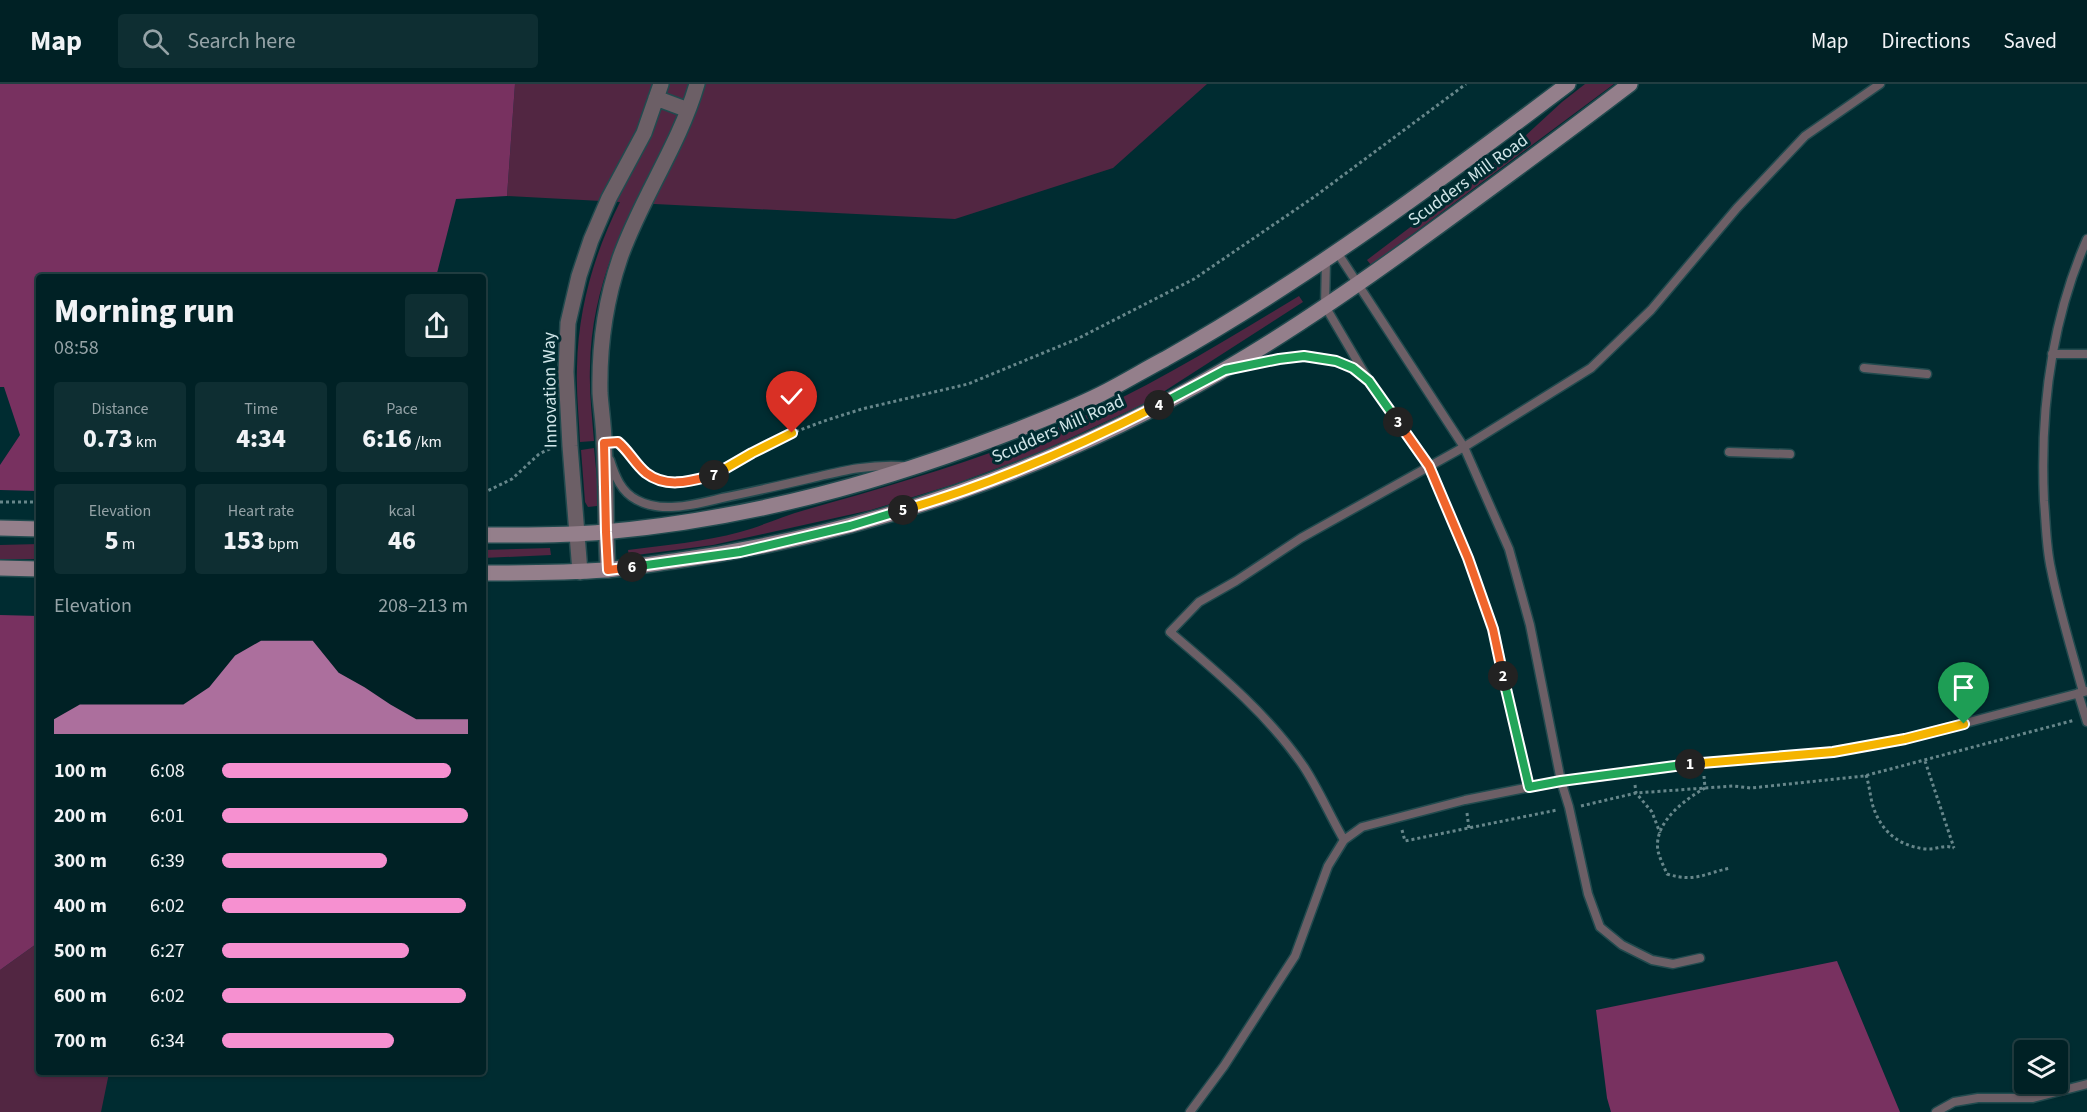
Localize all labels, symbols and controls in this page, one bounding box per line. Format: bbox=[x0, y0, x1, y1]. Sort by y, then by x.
search box bbox=[118, 14, 538, 68]
text: Map bbox=[30, 21, 82, 61]
icon: search bbox=[139, 25, 172, 58]
text: Search here bbox=[187, 25, 296, 57]
text: Map bbox=[1811, 26, 1849, 56]
text: Directions bbox=[1882, 26, 1970, 56]
text: Saved bbox=[2003, 26, 2057, 56]
street label: Scudders Mill Road bbox=[1403, 128, 1533, 232]
text: Morning run bbox=[54, 288, 234, 335]
button: share bbox=[405, 294, 468, 357]
street label: Innovation Way bbox=[536, 331, 564, 448]
text: 08:58 bbox=[54, 334, 99, 362]
pin bbox=[766, 371, 817, 433]
icon: check bbox=[775, 380, 808, 413]
street label: Scudders Mill Road bbox=[988, 389, 1128, 469]
pin: 4 bbox=[1144, 390, 1174, 420]
text: 4 bbox=[1155, 394, 1163, 416]
text: Distance bbox=[92, 398, 148, 420]
text: Time bbox=[244, 398, 278, 420]
text: Pace bbox=[386, 398, 418, 420]
pin: 3 bbox=[1383, 407, 1413, 437]
text: 3 bbox=[1394, 411, 1402, 433]
text: 0.73 bbox=[83, 420, 133, 457]
text: 4:34 bbox=[236, 420, 286, 457]
text: 6:16 bbox=[362, 420, 412, 457]
text: km bbox=[133, 431, 157, 453]
text: /km bbox=[412, 431, 442, 453]
pin: 7 bbox=[699, 460, 729, 490]
text: 7 bbox=[710, 464, 718, 486]
pin: 5 bbox=[888, 495, 918, 525]
text: 5 bbox=[899, 499, 907, 521]
text: Elevation bbox=[89, 500, 151, 522]
text: Heart rate bbox=[228, 500, 294, 522]
text: kcal bbox=[389, 500, 415, 522]
text: 5 bbox=[105, 522, 119, 559]
text: 153 bbox=[223, 522, 265, 559]
text: 46 bbox=[388, 522, 416, 559]
text: m bbox=[119, 533, 135, 555]
text: bpm bbox=[265, 533, 299, 555]
pin: 6 bbox=[617, 552, 647, 582]
text: 6 bbox=[628, 556, 636, 578]
text: Elevation bbox=[54, 592, 132, 620]
text: 208–213 m bbox=[378, 592, 468, 620]
pin: 2 bbox=[1488, 661, 1518, 691]
pin bbox=[1938, 662, 1989, 724]
text: 2 bbox=[1499, 665, 1507, 687]
icon: arrive bbox=[1947, 671, 1980, 704]
pin: 1 bbox=[1675, 749, 1705, 779]
text: 1 bbox=[1686, 753, 1694, 775]
text: 100 m bbox=[54, 757, 107, 785]
text: 6:08 bbox=[150, 757, 185, 785]
text: 200 m bbox=[54, 802, 107, 830]
text: 6:01 bbox=[150, 802, 185, 830]
text: 300 m bbox=[54, 847, 107, 875]
text: 6:39 bbox=[150, 847, 185, 875]
text: 400 m bbox=[54, 892, 107, 920]
text: 6:02 bbox=[150, 892, 185, 920]
text: 500 m bbox=[54, 937, 107, 965]
text: 6:27 bbox=[150, 937, 185, 965]
text: 600 m bbox=[54, 982, 107, 1010]
text: 6:02 bbox=[150, 982, 185, 1010]
text: 700 m bbox=[54, 1027, 107, 1055]
text: 6:34 bbox=[150, 1027, 185, 1055]
map controls bbox=[2014, 1040, 2068, 1094]
button: layers bbox=[2014, 1040, 2068, 1094]

